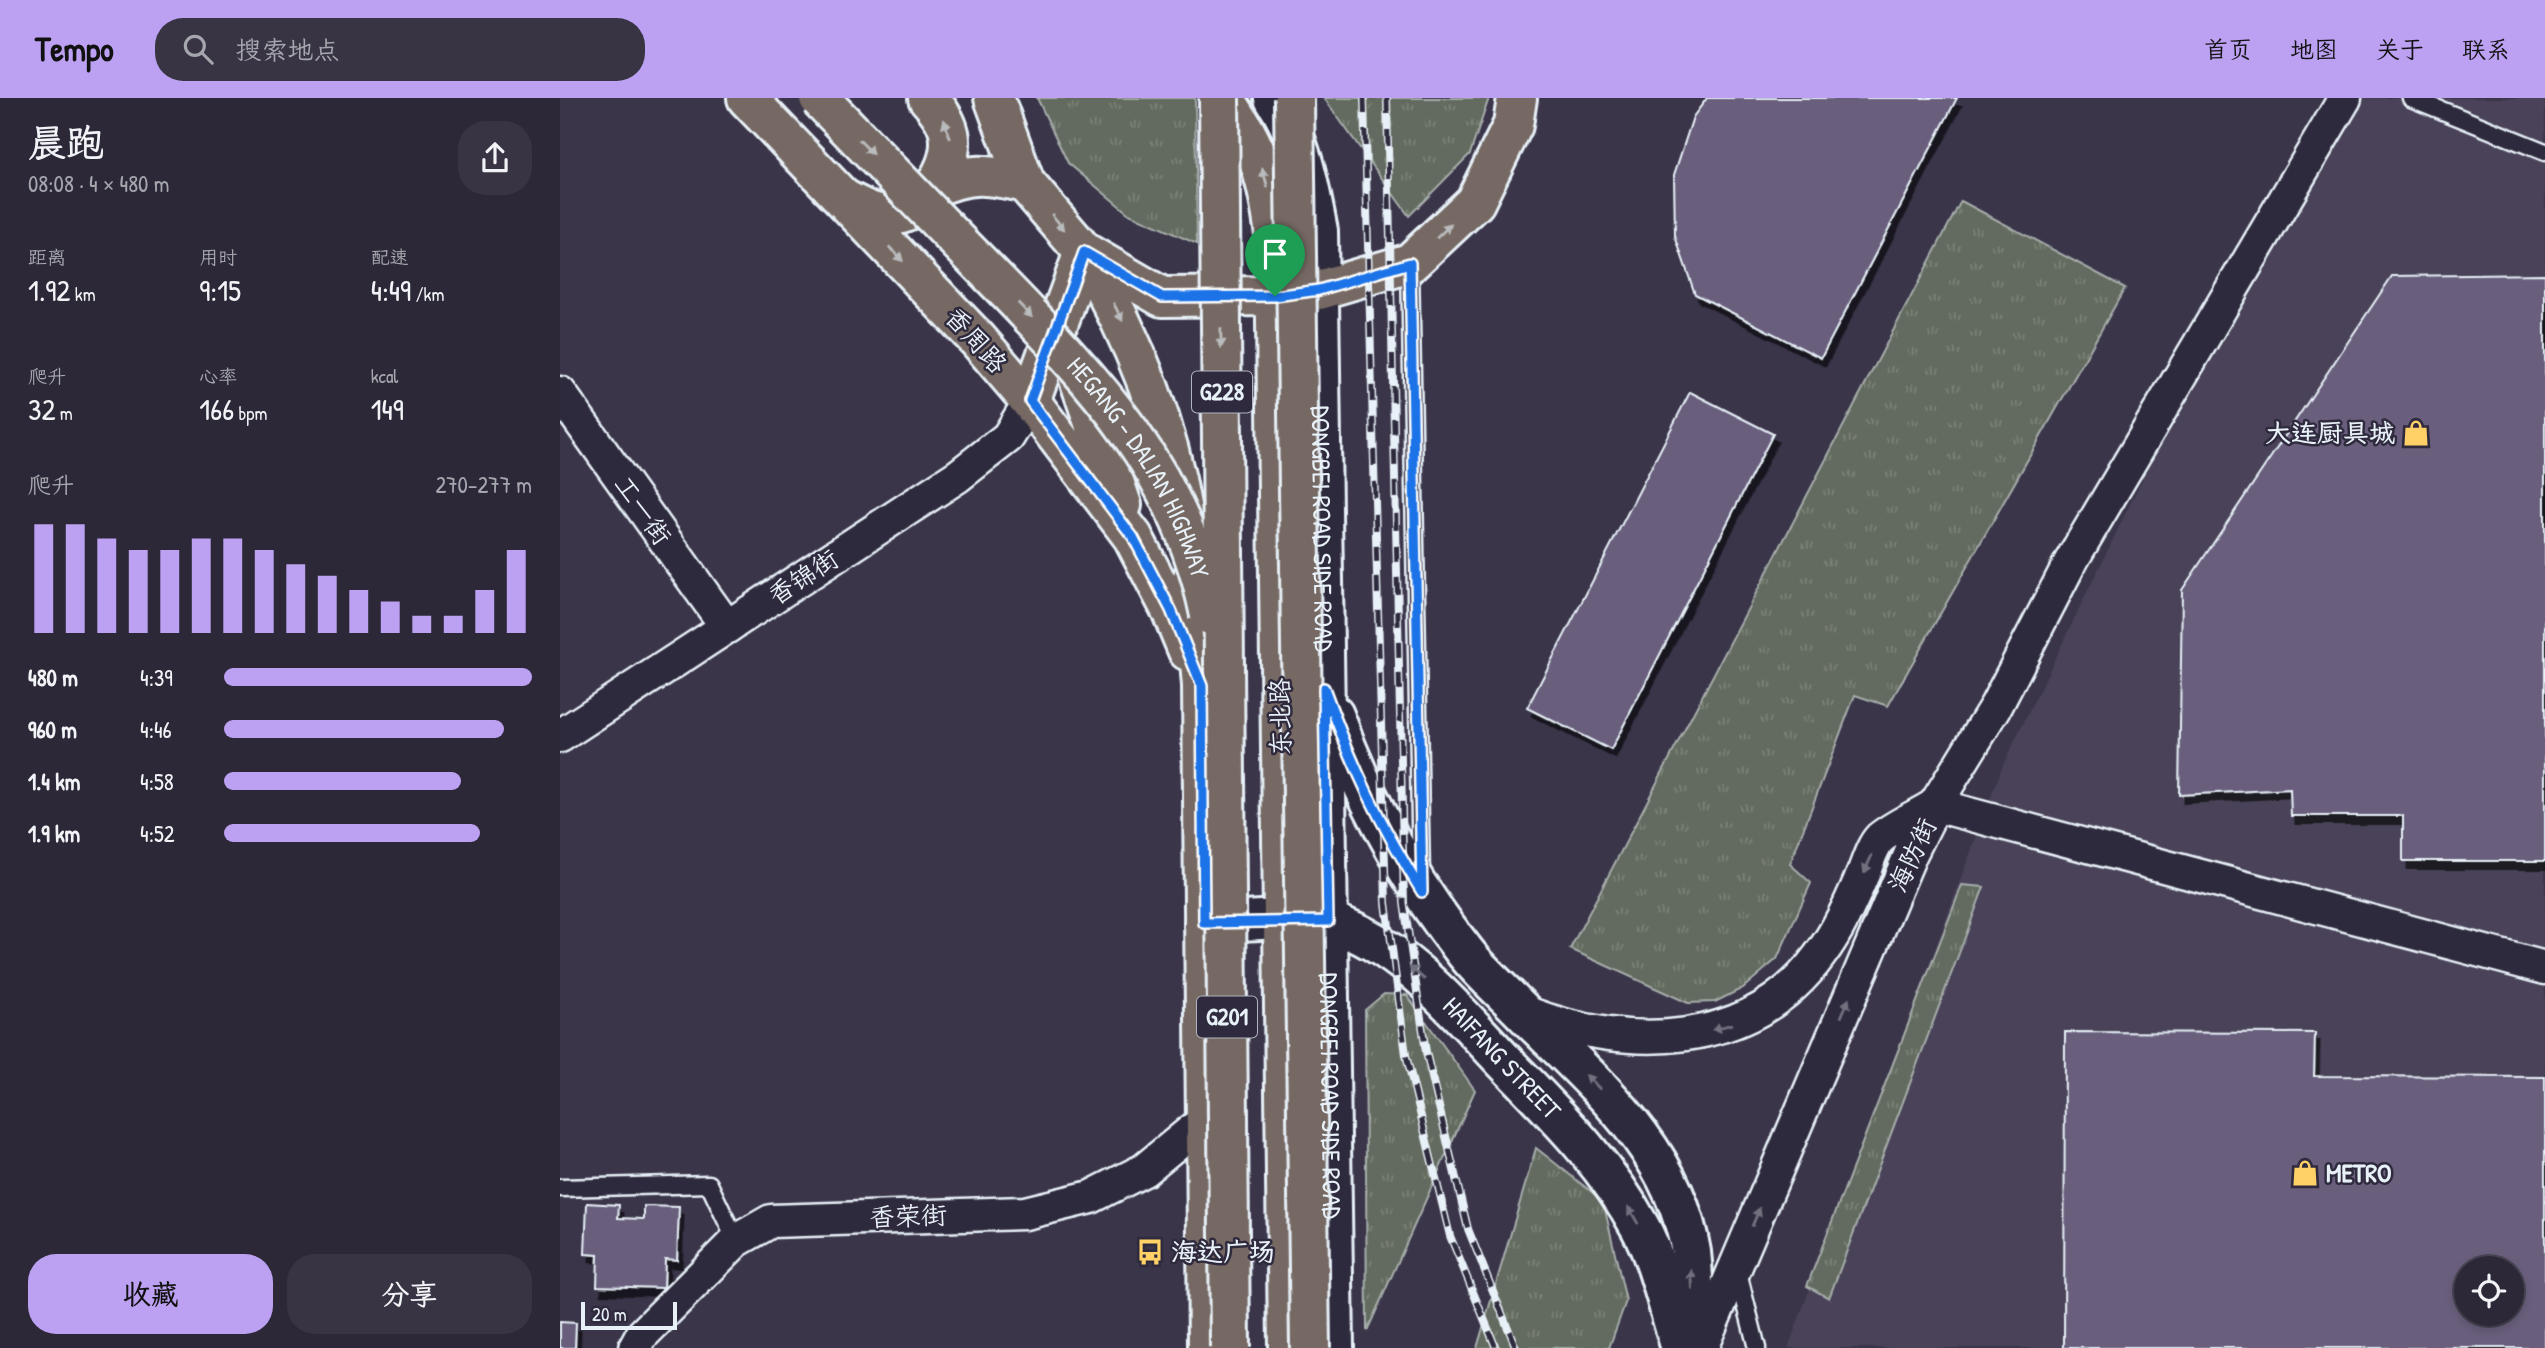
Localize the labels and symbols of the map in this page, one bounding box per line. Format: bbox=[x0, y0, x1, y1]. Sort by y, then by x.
one-way arrow bbox=[941, 118, 952, 139]
one-way arrow bbox=[858, 138, 874, 155]
one-way arrow bbox=[1260, 168, 1270, 189]
one-way arrow bbox=[1050, 213, 1066, 231]
pin bbox=[1245, 224, 1305, 296]
one-way arrow bbox=[1435, 224, 1452, 240]
one-way arrow bbox=[887, 245, 903, 262]
street label: 香周路 bbox=[937, 299, 1015, 380]
one-way arrow bbox=[1016, 301, 1032, 318]
one-way arrow bbox=[1112, 302, 1124, 322]
one-way arrow bbox=[1215, 327, 1227, 349]
street label: HEGANG - DALIAN HIGHWAY bbox=[1060, 349, 1218, 583]
road number: G228 bbox=[1192, 372, 1252, 412]
street label: DONGBEI ROAD SIDE ROAD bbox=[1304, 405, 1342, 653]
place label: 大连厨具城 bbox=[2265, 415, 2395, 450]
shop icon: 大连厨具城 bbox=[2401, 418, 2431, 448]
street label: 工一街 bbox=[607, 468, 680, 552]
street label: 香锦街 bbox=[760, 541, 845, 613]
street label: 东北路 bbox=[1261, 678, 1298, 756]
street label: 海防街 bbox=[1879, 812, 1944, 898]
one-way arrow bbox=[1862, 853, 1873, 874]
one-way arrow bbox=[1409, 966, 1426, 981]
street label: DONGBEI ROAD SIDE ROAD bbox=[1312, 972, 1350, 1220]
street label: HAIFANG STREET bbox=[1435, 989, 1569, 1127]
road number: G201 bbox=[1197, 996, 1257, 1037]
one-way arrow bbox=[1839, 998, 1851, 1018]
one-way arrow bbox=[1711, 1023, 1732, 1033]
one-way arrow bbox=[1585, 1074, 1602, 1091]
place label: METRO bbox=[2326, 1155, 2392, 1190]
shop icon: METRO bbox=[2290, 1158, 2320, 1188]
street label: 香荣街 bbox=[868, 1197, 948, 1234]
one-way arrow bbox=[1627, 1205, 1639, 1225]
one-way arrow bbox=[1751, 1207, 1762, 1228]
place label: 海达广场 bbox=[1171, 1234, 1275, 1269]
bus stop icon: 海达广场 bbox=[1135, 1237, 1165, 1267]
one-way arrow bbox=[1687, 1269, 1698, 1291]
scale bar bbox=[581, 1299, 677, 1331]

